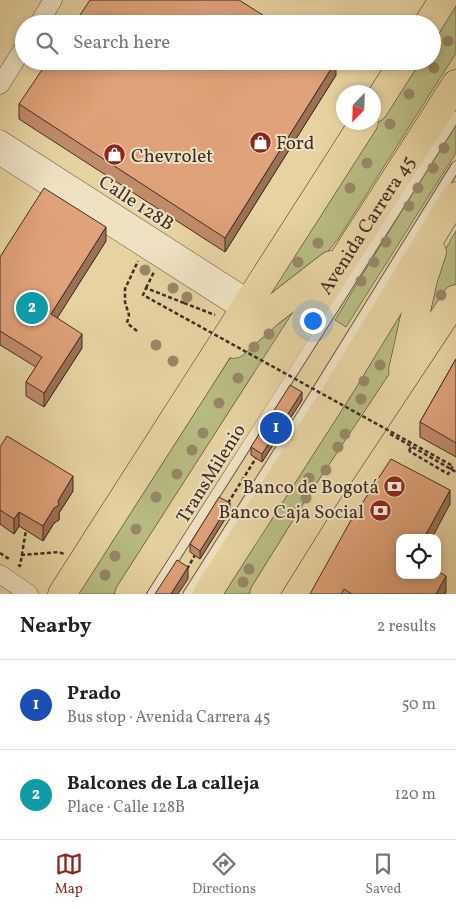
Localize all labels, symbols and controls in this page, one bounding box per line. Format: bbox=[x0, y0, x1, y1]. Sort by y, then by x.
search box bbox=[15, 15, 441, 70]
icon: search bbox=[33, 29, 61, 57]
text: Search here bbox=[73, 30, 170, 56]
north arrow bbox=[336, 85, 381, 130]
shop icon: Ford bbox=[248, 130, 272, 154]
place label: Ford bbox=[276, 131, 315, 157]
shop icon: Chevrolet bbox=[103, 143, 127, 167]
place label: Chevrolet bbox=[131, 144, 213, 170]
street label: Avenida Carrera 45 bbox=[313, 151, 422, 300]
street label: Calle 128B bbox=[93, 170, 179, 238]
pin: 2 bbox=[16, 289, 48, 327]
your location bbox=[300, 308, 326, 334]
pin: 1 bbox=[260, 409, 292, 447]
street label: TransMilenio bbox=[171, 419, 253, 529]
bank icon: Banco de Bogotá bbox=[383, 474, 407, 498]
place label: Banco de Bogotá bbox=[243, 475, 379, 501]
bank icon: Banco Caja Social bbox=[368, 499, 392, 523]
place label: Banco Caja Social bbox=[218, 500, 364, 526]
map controls bbox=[396, 534, 441, 579]
button: locate bbox=[396, 534, 441, 579]
text: Nearby bbox=[20, 612, 91, 641]
text: 2 results bbox=[377, 616, 436, 638]
text: Prado bbox=[67, 681, 121, 707]
text: 1 bbox=[33, 694, 39, 716]
text: 50 m bbox=[402, 694, 436, 716]
text: Bus stop · Avenida Carrera 45 bbox=[67, 707, 270, 729]
text: Balcones de La calleja bbox=[67, 771, 260, 797]
text: 2 bbox=[32, 784, 40, 806]
text: 120 m bbox=[394, 784, 436, 806]
text: Place · Calle 128B bbox=[67, 797, 185, 819]
tab: Map bbox=[55, 850, 83, 899]
tab: Directions bbox=[192, 850, 256, 899]
tab: Saved bbox=[365, 850, 401, 899]

